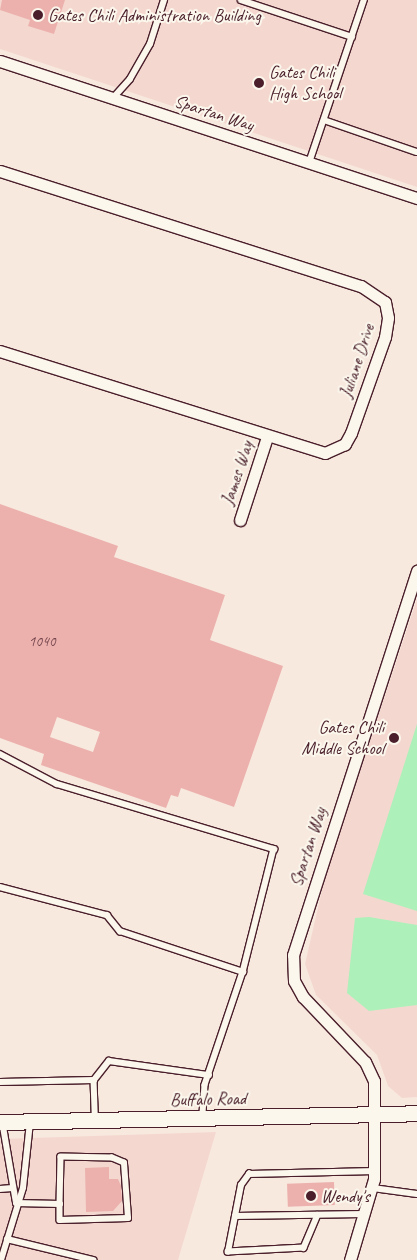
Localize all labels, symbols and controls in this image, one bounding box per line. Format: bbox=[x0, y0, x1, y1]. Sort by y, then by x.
place label: Gates Chili Administration Building bbox=[48, 4, 261, 26]
marker: Gates Chili Administration Building bbox=[32, 9, 44, 21]
place label: Gates Chili High School bbox=[269, 62, 340, 104]
marker: Gates Chili High School bbox=[253, 77, 265, 89]
street label: Spartan Way bbox=[172, 90, 256, 136]
street label: Juliane Drive bbox=[335, 321, 379, 401]
street label: James Way bbox=[216, 438, 258, 508]
house number: 1040 bbox=[29, 633, 55, 651]
place label: Gates Chili Middle School bbox=[301, 717, 384, 760]
marker: Gates Chili Middle School bbox=[388, 732, 400, 744]
street label: Spartan Way bbox=[285, 805, 331, 889]
street label: Buffalo Road bbox=[170, 1088, 246, 1110]
place label: Wendy's bbox=[321, 1185, 370, 1207]
marker: Wendy's bbox=[305, 1190, 317, 1202]

